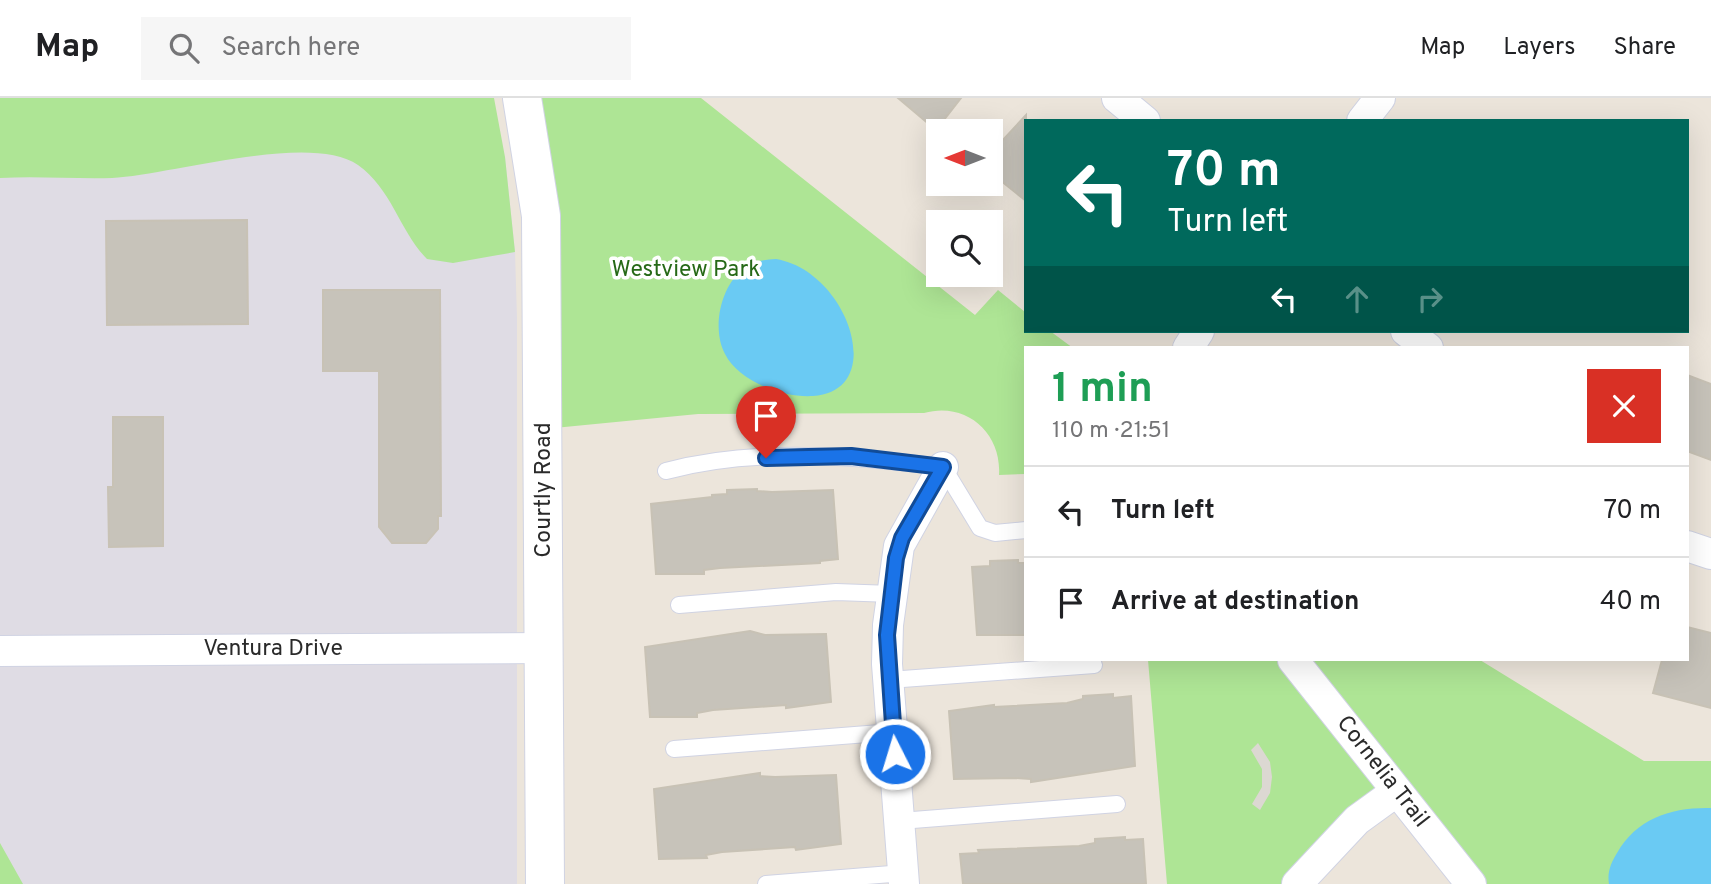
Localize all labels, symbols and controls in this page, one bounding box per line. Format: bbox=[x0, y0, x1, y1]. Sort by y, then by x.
search box bbox=[141, 17, 631, 80]
text: Map bbox=[35, 27, 99, 69]
icon: search bbox=[165, 29, 203, 67]
text: Search here bbox=[221, 32, 360, 65]
text: Map bbox=[1420, 33, 1465, 63]
text: Layers bbox=[1503, 33, 1575, 63]
text: Share bbox=[1613, 33, 1676, 63]
north arrow bbox=[926, 119, 1003, 196]
map controls bbox=[926, 119, 1003, 287]
text: 70 m bbox=[1167, 142, 1281, 204]
icon: left bbox=[1052, 147, 1143, 238]
text: Turn left bbox=[1167, 203, 1288, 243]
button: search bbox=[926, 210, 1003, 287]
park label: Westview Park bbox=[612, 256, 760, 285]
icon: left bbox=[1265, 280, 1303, 318]
icon: ahead bbox=[1338, 280, 1376, 318]
icon: right bbox=[1411, 280, 1449, 318]
text: 1 min bbox=[1052, 364, 1153, 417]
button: close bbox=[1587, 369, 1661, 443]
pin bbox=[736, 386, 796, 458]
icon: arrive bbox=[747, 397, 785, 435]
text: 110 m · 21:51 bbox=[1052, 417, 1170, 446]
street label: Courtly Road bbox=[530, 422, 559, 558]
icon: left bbox=[1052, 493, 1090, 531]
text: Turn left bbox=[1111, 495, 1215, 528]
text: 70 m bbox=[1603, 495, 1661, 528]
icon: arrive bbox=[1052, 584, 1090, 622]
text: Arrive at destination bbox=[1111, 586, 1359, 619]
text: 40 m bbox=[1600, 586, 1661, 619]
street label: Ventura Drive bbox=[203, 635, 343, 664]
street label: Cornelia Trail bbox=[1329, 710, 1435, 834]
position arrow bbox=[858, 717, 932, 791]

